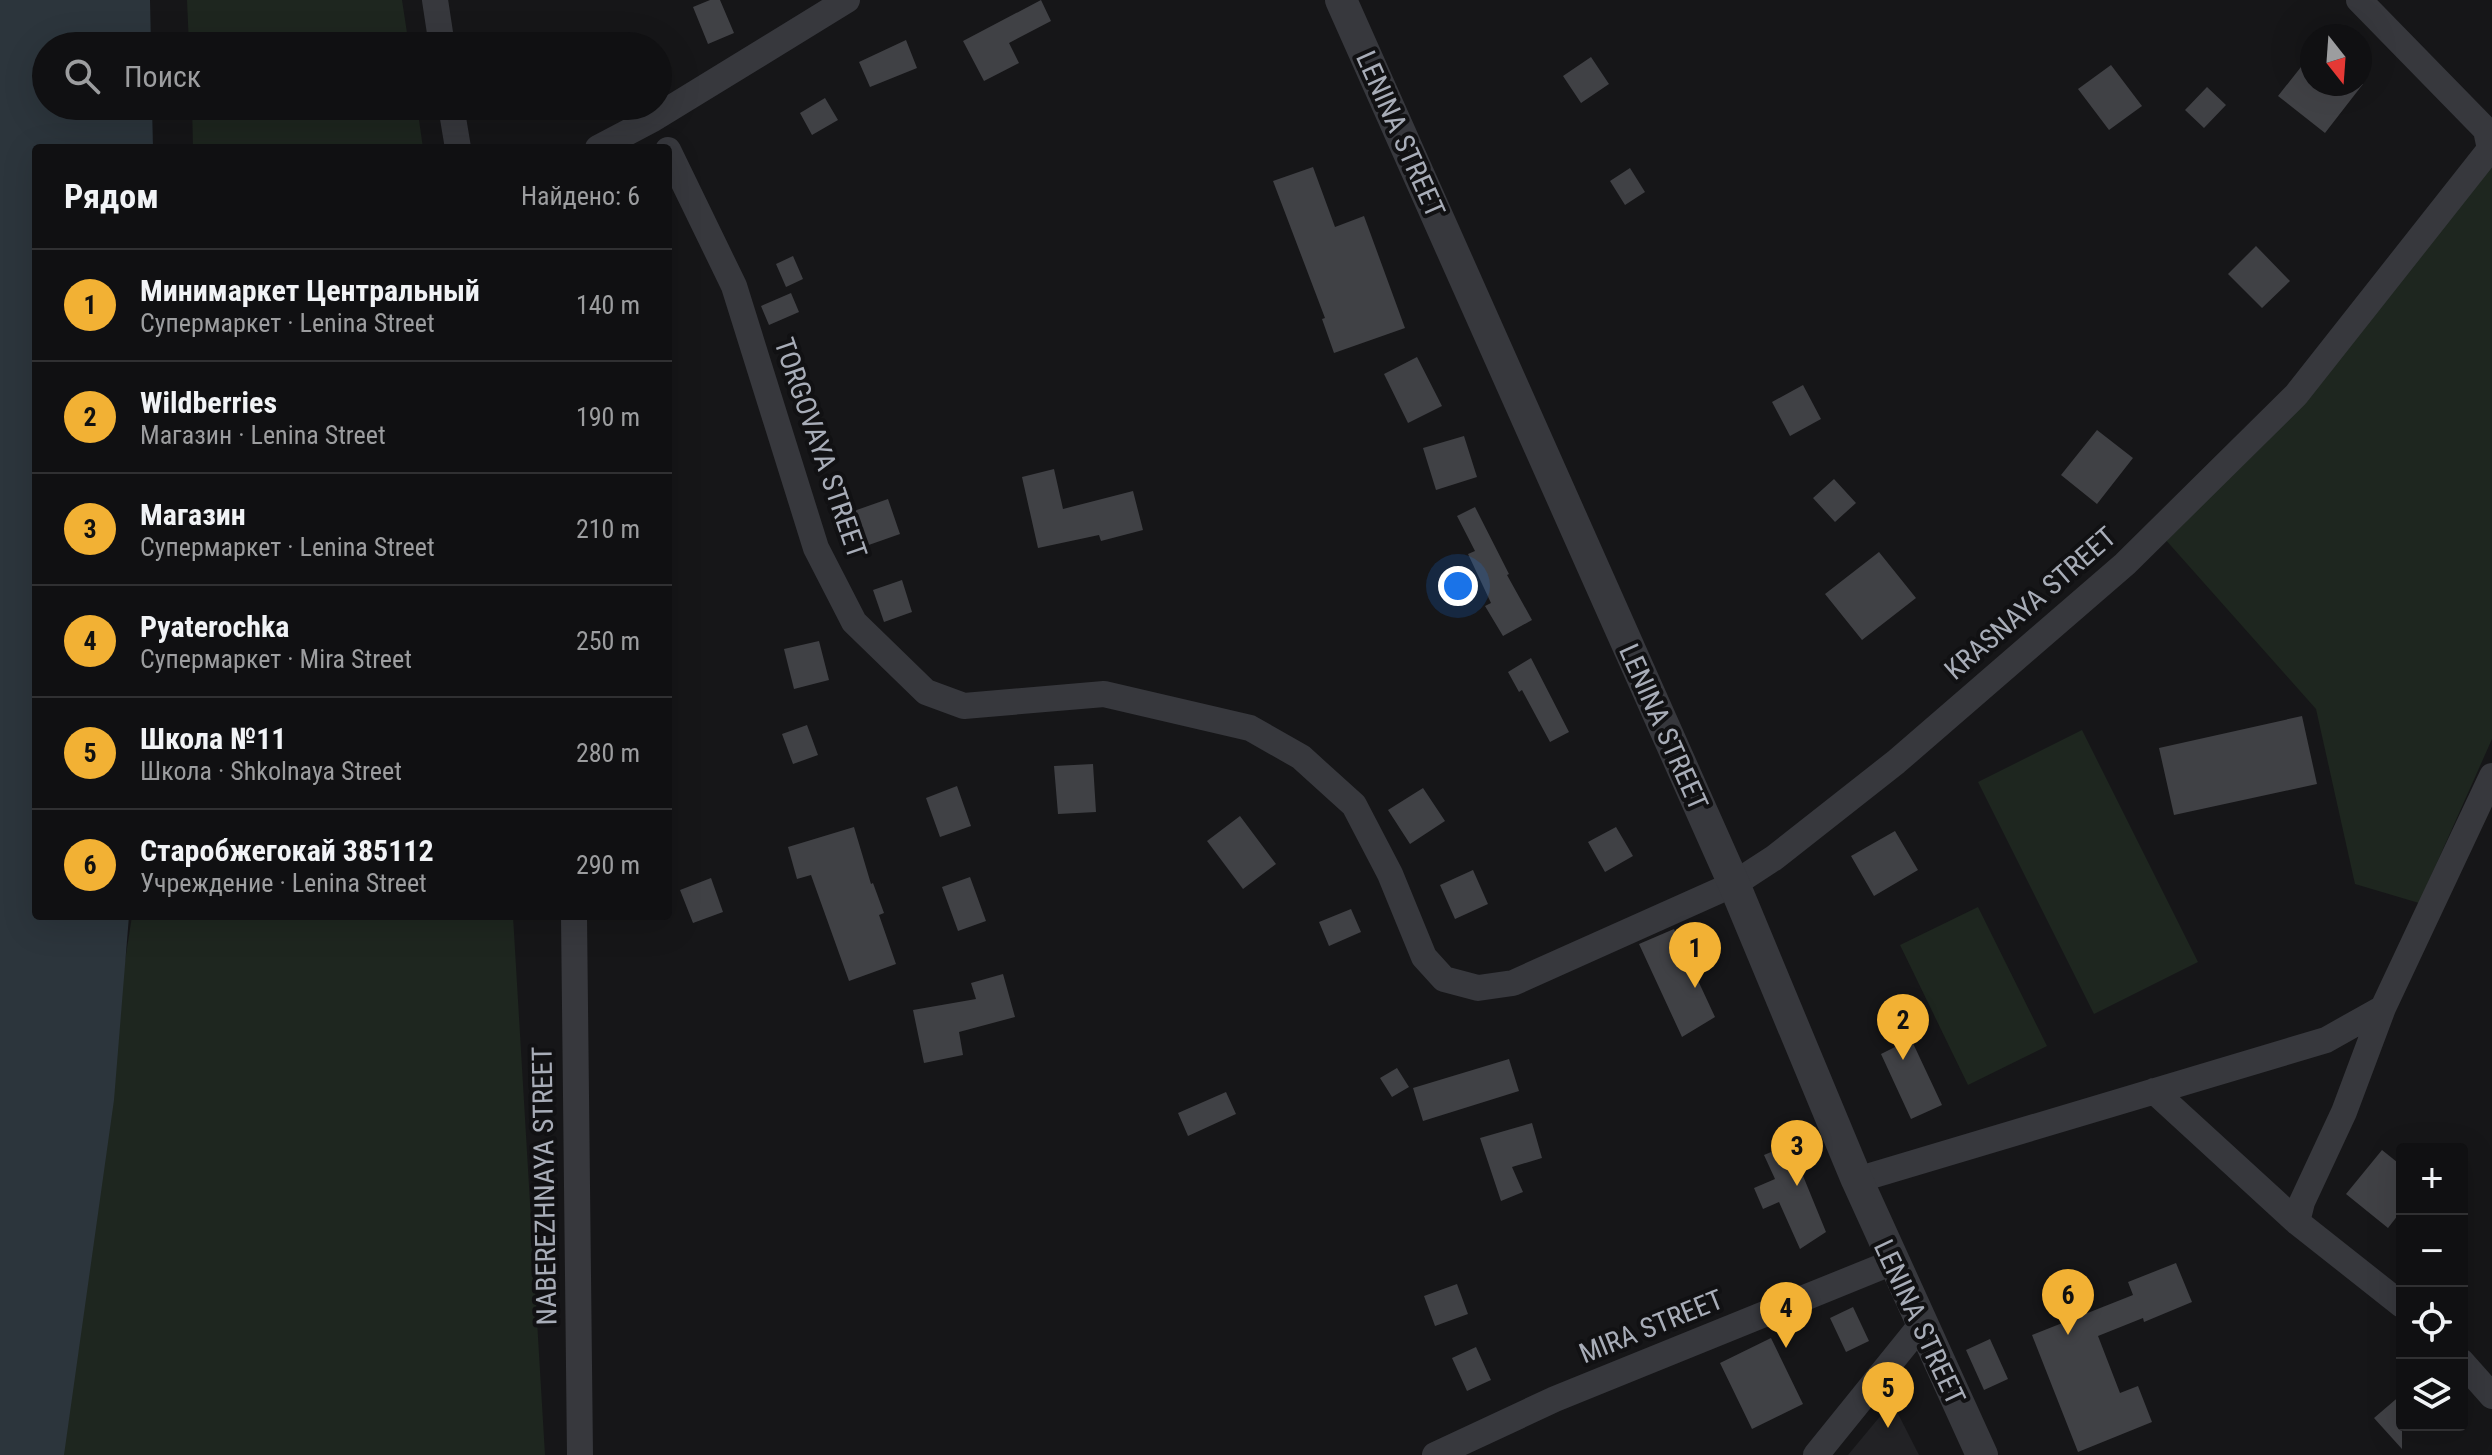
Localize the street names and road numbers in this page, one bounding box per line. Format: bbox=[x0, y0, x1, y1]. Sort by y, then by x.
street label: LENINA STREET bbox=[1349, 46, 1452, 222]
street label: TORGOVAYA STREET bbox=[767, 334, 874, 563]
street label: KRASNAYA STREET bbox=[1938, 520, 2123, 687]
street label: LENINA STREET bbox=[1612, 639, 1715, 815]
street label: NABEREZHNAYA STREET bbox=[526, 1046, 563, 1326]
street label: LENINA STREET bbox=[1867, 1234, 1972, 1410]
street label: MIRA STREET bbox=[1574, 1283, 1728, 1370]

